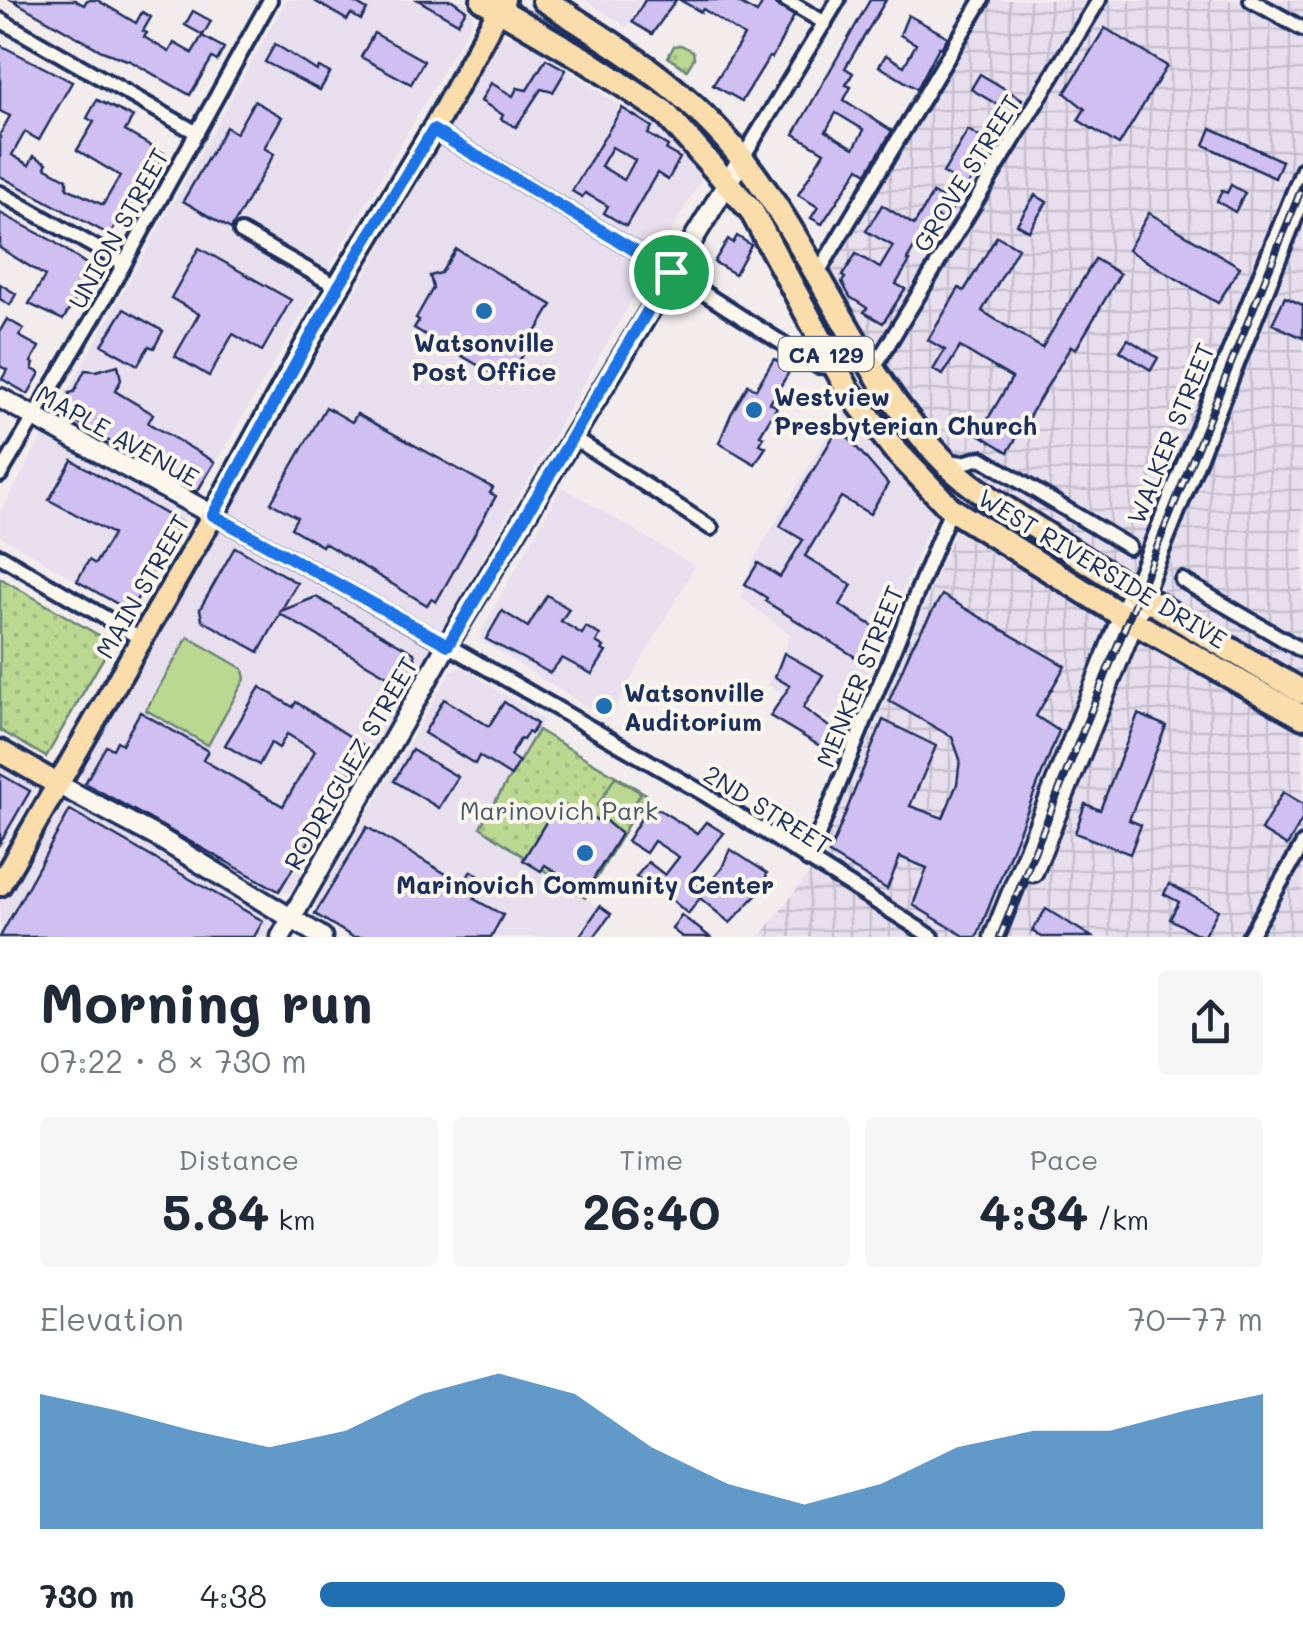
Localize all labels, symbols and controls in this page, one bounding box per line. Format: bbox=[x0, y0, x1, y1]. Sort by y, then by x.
street label: GROVE STREET bbox=[905, 88, 1027, 258]
street label: UNION STREET bbox=[61, 142, 175, 314]
pin bbox=[629, 230, 714, 315]
icon: arrive bbox=[644, 245, 699, 300]
marker: Watsonville Post Office bbox=[473, 300, 495, 322]
place label: Watsonville Post Office bbox=[412, 326, 556, 387]
road number: CA 129 bbox=[778, 337, 874, 371]
street label: WALKER STREET bbox=[1119, 338, 1221, 528]
street label: MAPLE AVENUE bbox=[31, 377, 205, 493]
place label: Westview Presbyterian Church bbox=[774, 380, 1037, 442]
marker: Westview Presbyterian Church bbox=[743, 399, 765, 421]
street label: WEST RIVERSIDE DRIVE bbox=[973, 481, 1233, 655]
street label: MAIN STREET bbox=[88, 508, 196, 664]
street label: MENKER STREET bbox=[808, 581, 910, 771]
street label: RODRIGUEZ STREET bbox=[276, 651, 424, 875]
place label: Watsonville Auditorium bbox=[624, 676, 764, 737]
marker: Watsonville Auditorium bbox=[593, 695, 615, 717]
street label: 2ND STREET bbox=[698, 757, 838, 861]
park label: Marinovich Park bbox=[460, 794, 658, 826]
marker: Marinovich Community Center bbox=[574, 842, 596, 864]
place label: Marinovich Community Center bbox=[396, 868, 774, 901]
text: Morning run bbox=[40, 965, 373, 1037]
button: share bbox=[1158, 970, 1263, 1075]
text: 07:22 · 8 × 730 m bbox=[40, 1039, 307, 1081]
text: Distance bbox=[179, 1141, 299, 1177]
text: Time bbox=[620, 1141, 683, 1177]
text: Pace bbox=[1030, 1141, 1098, 1177]
text: 5.84 bbox=[162, 1177, 269, 1243]
text: 26:40 bbox=[583, 1177, 720, 1243]
text: 4:34 bbox=[979, 1177, 1088, 1243]
text: km bbox=[269, 1201, 316, 1237]
text: /km bbox=[1088, 1201, 1149, 1237]
text: Elevation bbox=[40, 1297, 184, 1339]
text: 70–77 m bbox=[1128, 1297, 1263, 1339]
text: 730 m bbox=[40, 1574, 135, 1616]
text: 4:38 bbox=[200, 1574, 267, 1616]

